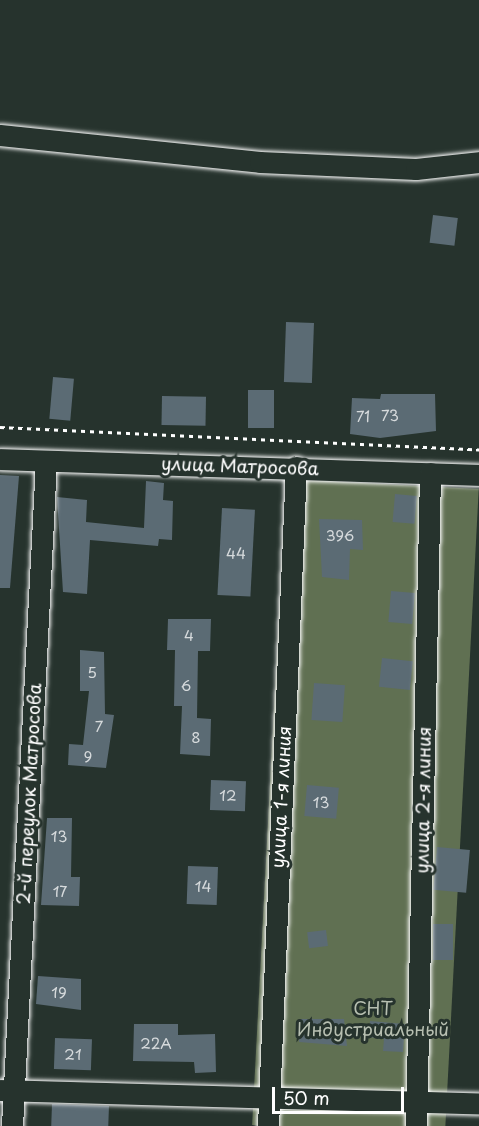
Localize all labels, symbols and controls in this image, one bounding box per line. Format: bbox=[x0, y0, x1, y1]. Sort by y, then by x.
house number: 73 bbox=[381, 406, 399, 424]
house number: 71 bbox=[356, 407, 370, 425]
street label: улица Матросова bbox=[160, 452, 320, 480]
house number: 396 bbox=[326, 526, 354, 544]
house number: 44 bbox=[226, 544, 246, 562]
house number: 4 bbox=[184, 626, 194, 644]
house number: 5 bbox=[87, 663, 97, 681]
house number: 6 bbox=[181, 676, 191, 694]
street label: 2-й переулок Матросова bbox=[12, 682, 46, 906]
house number: 7 bbox=[95, 717, 103, 735]
street label: улица 1-я линия bbox=[266, 725, 296, 869]
street label: улица 2-я линия bbox=[411, 726, 435, 874]
house number: 8 bbox=[191, 728, 201, 746]
house number: 9 bbox=[84, 747, 92, 765]
house number: 12 bbox=[219, 786, 237, 804]
house number: 13 bbox=[313, 793, 329, 811]
house number: 13 bbox=[51, 827, 67, 845]
house number: 14 bbox=[195, 877, 211, 895]
house number: 17 bbox=[53, 882, 67, 900]
house number: 19 bbox=[51, 983, 67, 1001]
park label: СНТ Индустриальный bbox=[297, 998, 449, 1040]
house number: 22А bbox=[140, 1034, 172, 1052]
house number: 21 bbox=[64, 1045, 82, 1063]
scale bar bbox=[275, 1075, 407, 1113]
text: 50 m bbox=[283, 1084, 330, 1111]

